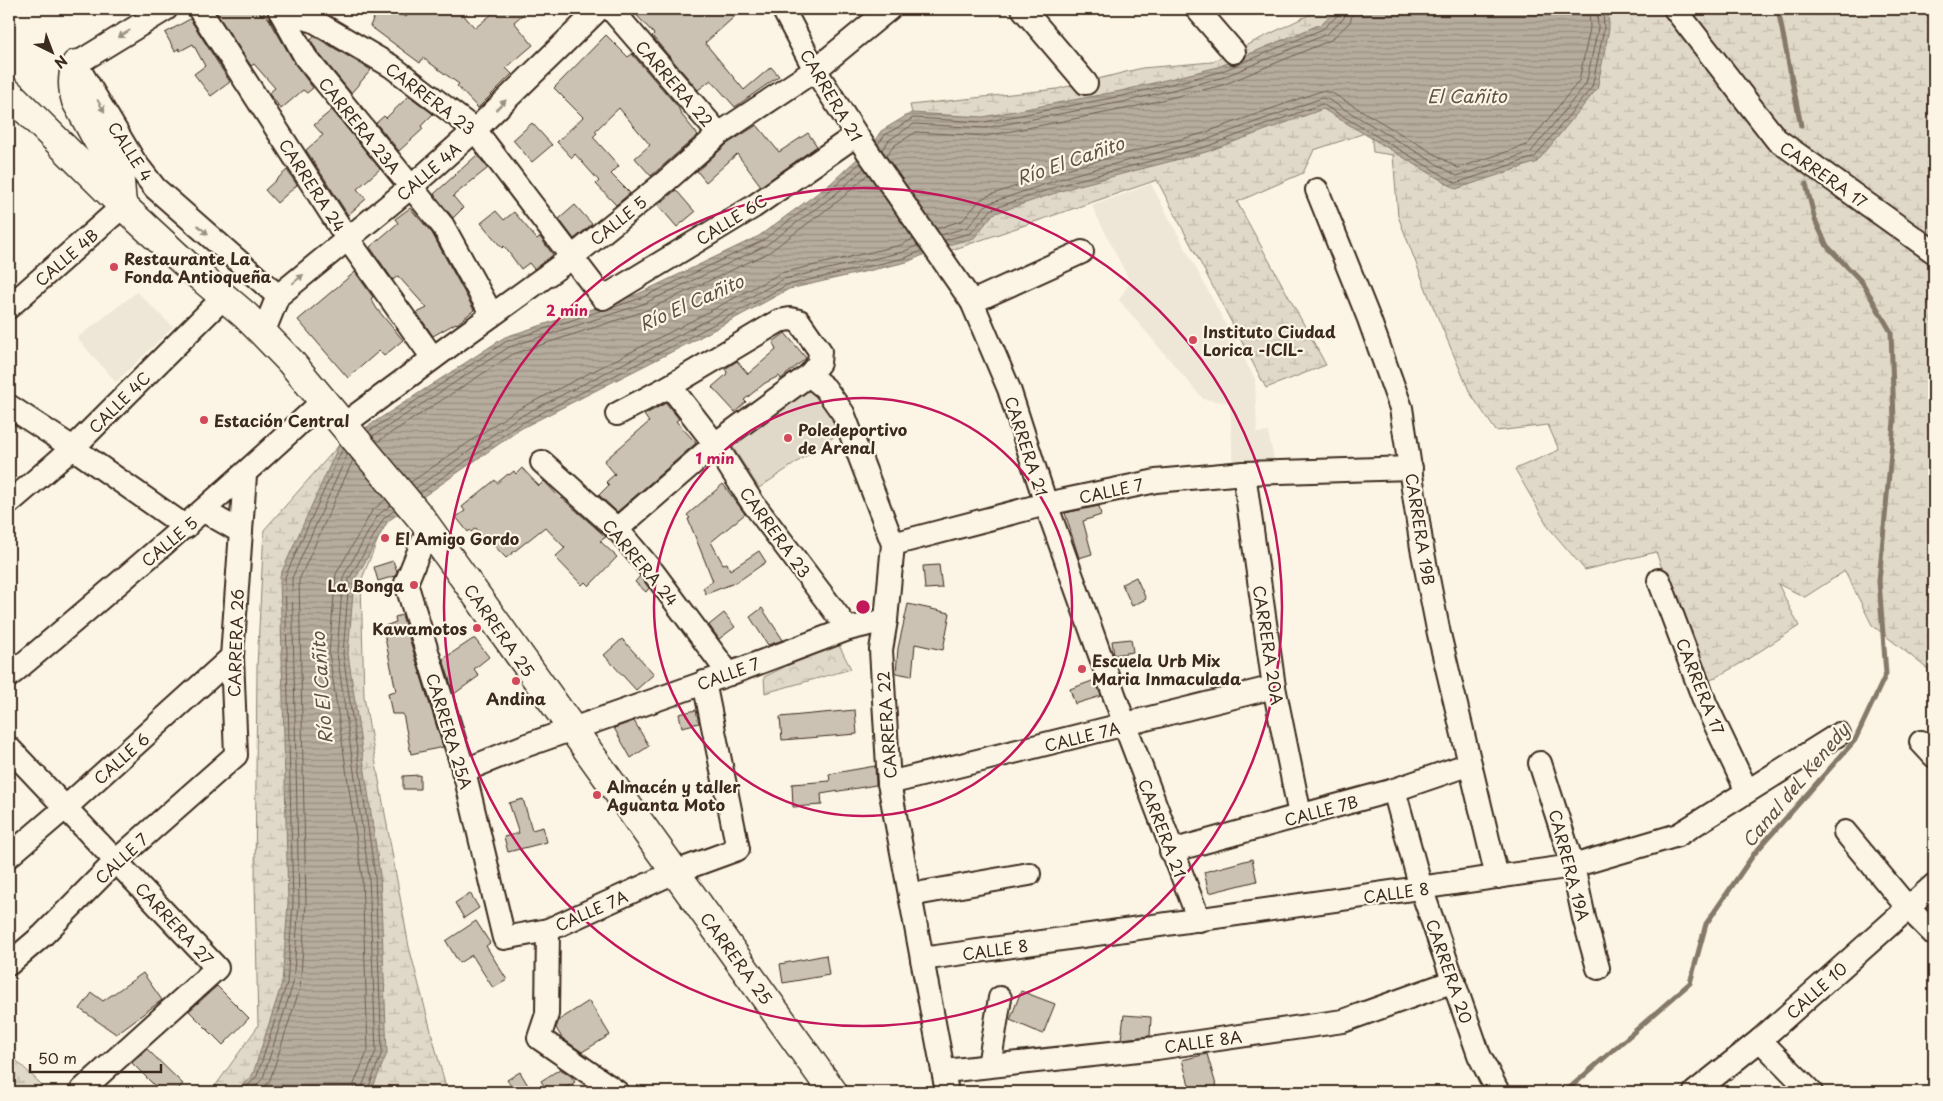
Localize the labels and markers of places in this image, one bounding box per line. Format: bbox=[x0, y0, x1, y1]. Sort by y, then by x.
place label: Restaurante La Fonda Antioqueña bbox=[124, 246, 271, 288]
marker: Restaurante La Fonda Antioqueña bbox=[108, 261, 120, 273]
place label: Instituto Ciudad Lorica -ICIL- bbox=[1203, 319, 1336, 361]
marker: Instituto Ciudad Lorica -ICIL- bbox=[1187, 334, 1199, 346]
place label: Estación Central bbox=[214, 408, 350, 432]
marker: Estación Central bbox=[198, 414, 210, 426]
place label: Poledeportivo de Arenal bbox=[798, 417, 907, 459]
marker: Poledeportivo de Arenal bbox=[782, 432, 794, 444]
place label: El Amigo Gordo bbox=[395, 526, 519, 550]
marker: El Amigo Gordo bbox=[379, 532, 391, 544]
place label: La Bonga bbox=[328, 573, 404, 597]
marker: La Bonga bbox=[408, 579, 420, 591]
centre of rings bbox=[854, 598, 872, 616]
place label: Kawamotos bbox=[372, 616, 467, 640]
marker: Kawamotos bbox=[471, 622, 483, 634]
place label: Escuela Urb Mix Maria Inmaculada bbox=[1092, 648, 1241, 690]
marker: Escuela Urb Mix Maria Inmaculada bbox=[1076, 663, 1088, 675]
marker: Andina bbox=[510, 675, 522, 687]
place label: Andina bbox=[486, 686, 546, 710]
place label: Almacén y taller Aguanta Moto bbox=[606, 774, 741, 816]
marker: Almacén y taller Aguanta Moto bbox=[591, 789, 603, 801]

